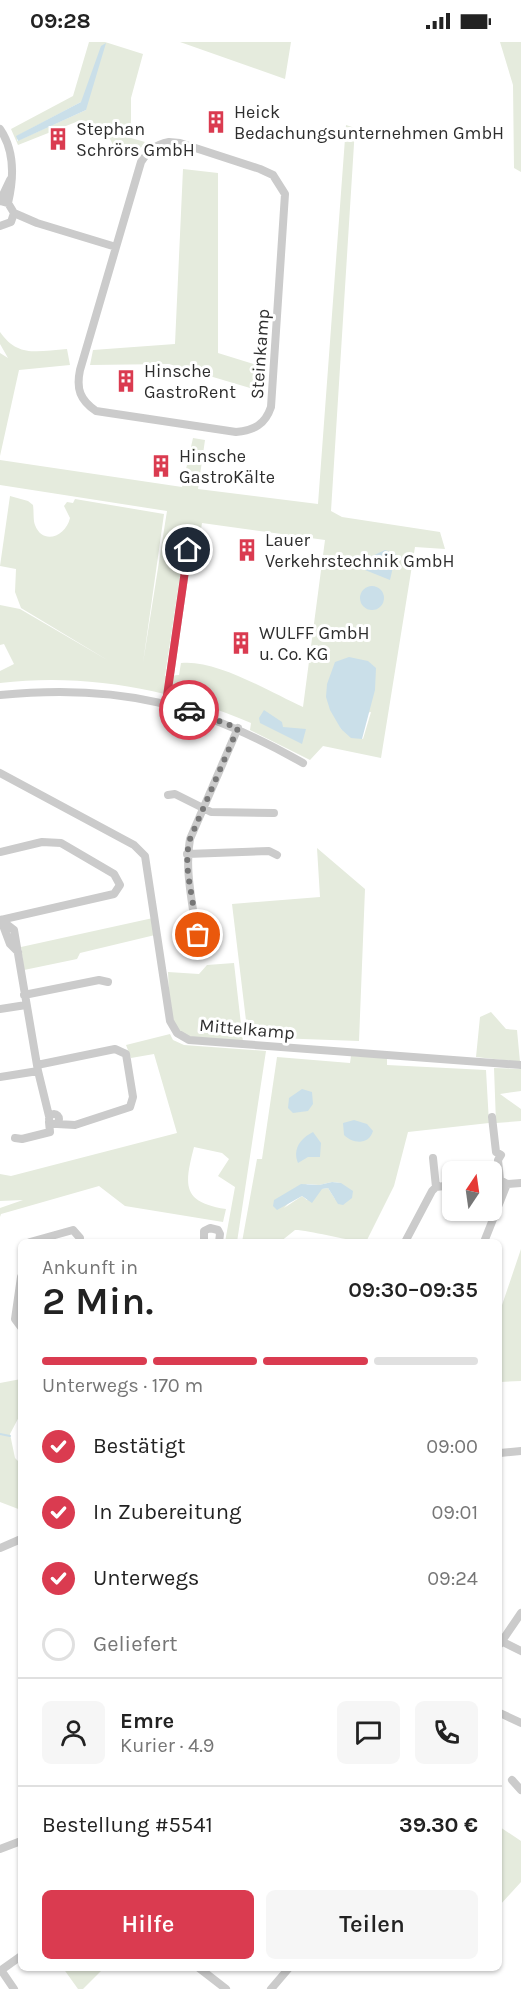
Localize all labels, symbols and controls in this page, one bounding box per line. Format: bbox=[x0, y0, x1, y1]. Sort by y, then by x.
text: 09:28 bbox=[30, 8, 91, 34]
place label: Heick Bedachungsunternehmen GmbH bbox=[234, 101, 504, 144]
building icon: Heick Bedachungsunternehmen GmbH bbox=[203, 109, 229, 135]
place label: Stephan Schrörs GmbH bbox=[76, 118, 195, 161]
building icon: Stephan Schrörs GmbH bbox=[45, 126, 71, 152]
street label: Steinkamp bbox=[246, 308, 274, 400]
place label: Hinsche GastroRent bbox=[144, 360, 236, 403]
building icon: Hinsche GastroRent bbox=[113, 368, 139, 394]
place label: Hinsche GastroKälte bbox=[179, 445, 275, 488]
building icon: Hinsche GastroKälte bbox=[148, 453, 174, 479]
pin bbox=[162, 524, 213, 575]
place label: Lauer Verkehrstechnik GmbH bbox=[265, 529, 454, 572]
icon: home bbox=[171, 533, 204, 566]
building icon: Lauer Verkehrstechnik GmbH bbox=[234, 537, 260, 563]
place label: WULFF GmbH u. Co. KG bbox=[259, 622, 370, 665]
building icon: WULFF GmbH u. Co. KG bbox=[228, 630, 254, 656]
courier bbox=[159, 680, 219, 740]
icon: car bbox=[173, 694, 206, 727]
pin bbox=[172, 909, 223, 960]
icon: bag bbox=[181, 918, 214, 951]
street label: Mittelkamp bbox=[198, 1014, 296, 1044]
north arrow bbox=[442, 1161, 502, 1221]
map controls bbox=[442, 1161, 502, 1221]
text: Ankunft in bbox=[42, 1256, 138, 1279]
text: 09:30–09:35 bbox=[348, 1277, 478, 1303]
text: 2 Min. bbox=[42, 1278, 153, 1324]
text: Unterwegs · 170 m bbox=[42, 1374, 203, 1397]
icon: check bbox=[42, 1430, 75, 1463]
text: Bestätigt bbox=[93, 1433, 185, 1459]
text: 09:00 bbox=[426, 1435, 478, 1458]
icon: check bbox=[42, 1496, 75, 1529]
text: In Zubereitung bbox=[93, 1499, 241, 1525]
text: 09:01 bbox=[431, 1501, 478, 1524]
icon: check bbox=[42, 1562, 75, 1595]
text: Unterwegs bbox=[93, 1565, 199, 1591]
text: 09:24 bbox=[427, 1567, 478, 1590]
text: Geliefert bbox=[93, 1631, 178, 1657]
button: person bbox=[42, 1701, 105, 1764]
button: chat bbox=[337, 1701, 400, 1764]
button: phone bbox=[415, 1701, 478, 1764]
text: Emre bbox=[120, 1708, 174, 1734]
text: Kurier · 4.9 bbox=[120, 1734, 214, 1757]
text: Bestellung #5541 bbox=[42, 1812, 213, 1838]
text: 39.30 € bbox=[399, 1812, 478, 1838]
button: Hilfe bbox=[42, 1890, 254, 1959]
button: Teilen bbox=[266, 1890, 478, 1959]

